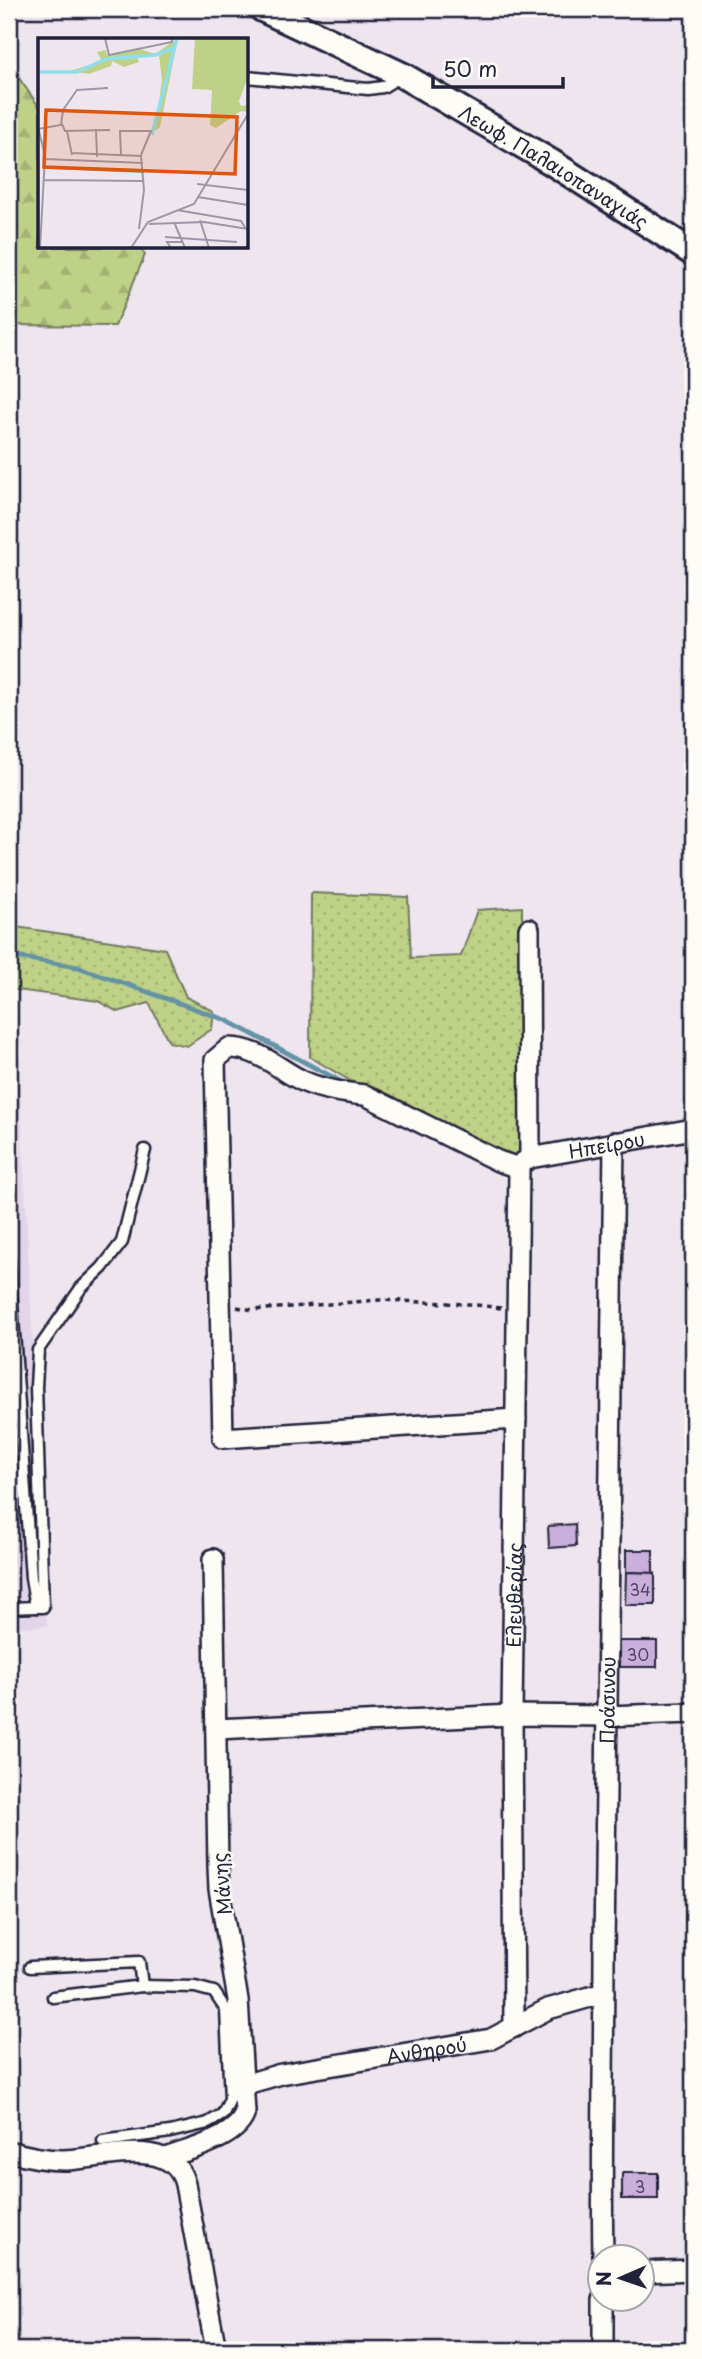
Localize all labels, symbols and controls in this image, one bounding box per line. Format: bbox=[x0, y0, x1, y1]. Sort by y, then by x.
inset map bbox=[38, 38, 248, 248]
scale bar bbox=[433, 46, 562, 90]
text: 50 m bbox=[443, 52, 497, 84]
street label: Λεωφ. Παλαιοπαναγιάς bbox=[454, 97, 654, 235]
street label: Ηπείρου bbox=[566, 1124, 647, 1165]
street label: Ελευθερίας bbox=[499, 1542, 528, 1648]
house number: 34 bbox=[629, 1577, 651, 1601]
house number: 30 bbox=[627, 1642, 649, 1666]
street label: Πράσινου bbox=[592, 1656, 621, 1744]
street label: Μάνης bbox=[204, 1852, 238, 1916]
street label: Ανθηρού bbox=[384, 2029, 469, 2070]
house number: 3 bbox=[635, 2174, 645, 2198]
north arrow bbox=[586, 2244, 656, 2314]
text: N bbox=[589, 2271, 617, 2287]

